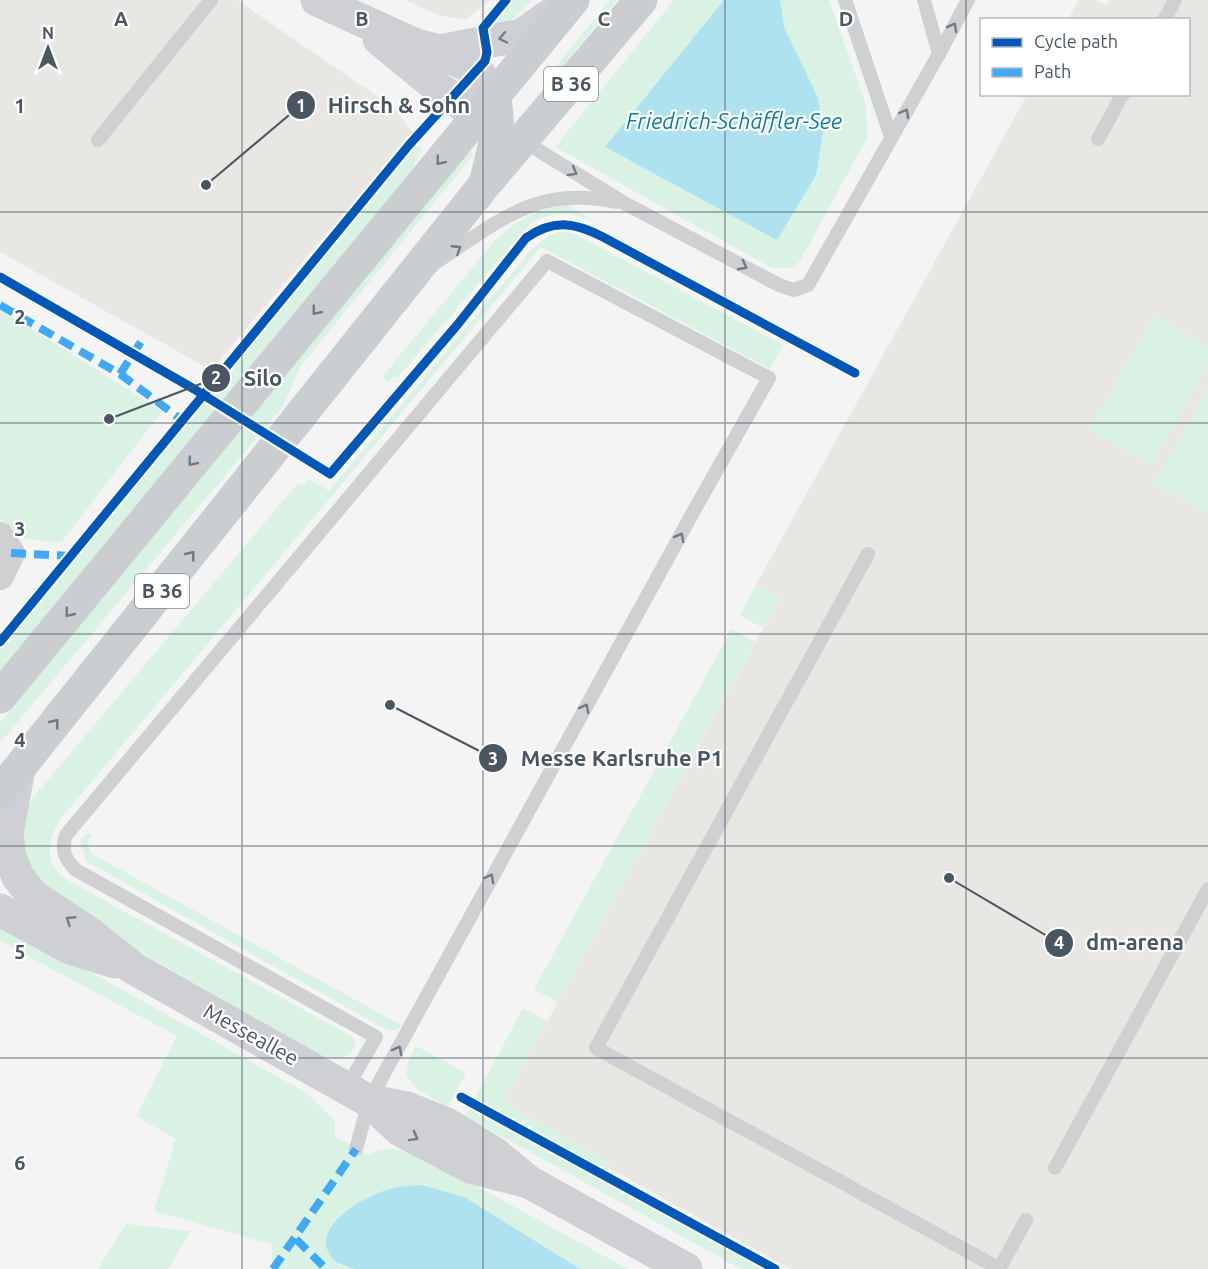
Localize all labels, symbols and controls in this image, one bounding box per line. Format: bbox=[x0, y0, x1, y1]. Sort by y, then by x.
text: A bbox=[114, 7, 128, 30]
text: B bbox=[355, 7, 369, 30]
text: C bbox=[598, 7, 611, 30]
text: D bbox=[839, 7, 853, 30]
north arrow bbox=[18, 18, 78, 78]
legend bbox=[980, 18, 1190, 96]
one-way arrow bbox=[946, 23, 957, 33]
text: N bbox=[42, 24, 54, 42]
one-way arrow bbox=[499, 31, 509, 44]
text: Cycle path bbox=[1034, 31, 1118, 51]
text: Path bbox=[1034, 61, 1071, 81]
road number: B 36 bbox=[544, 67, 598, 101]
callout: Hirsch & Sohn bbox=[286, 85, 482, 125]
text: Hirsch & Sohn bbox=[328, 92, 470, 117]
text: 1 bbox=[14, 94, 26, 117]
text: 1 bbox=[296, 95, 306, 115]
water label: Friedrich-Schäffler-See bbox=[626, 108, 842, 134]
one-way arrow bbox=[898, 108, 910, 119]
one-way arrow bbox=[436, 154, 447, 165]
one-way arrow bbox=[567, 164, 577, 176]
one-way arrow bbox=[451, 245, 462, 256]
one-way arrow bbox=[737, 259, 748, 270]
text: 2 bbox=[14, 305, 26, 328]
one-way arrow bbox=[312, 305, 323, 316]
callout: Silo bbox=[201, 358, 294, 398]
text: Silo bbox=[244, 365, 282, 390]
text: 2 bbox=[211, 367, 221, 387]
one-way arrow bbox=[189, 455, 200, 466]
text: 3 bbox=[14, 517, 26, 540]
one-way arrow bbox=[673, 533, 684, 544]
one-way arrow bbox=[183, 551, 194, 562]
road number: B 36 bbox=[135, 574, 189, 608]
one-way arrow bbox=[65, 606, 76, 617]
one-way arrow bbox=[578, 704, 589, 714]
one-way arrow bbox=[48, 719, 59, 730]
text: 4 bbox=[14, 728, 26, 751]
callout: Messe Karlsruhe P1 bbox=[478, 738, 735, 778]
text: Messe Karlsruhe P1 bbox=[521, 745, 723, 770]
text: 3 bbox=[488, 748, 498, 768]
one-way arrow bbox=[483, 874, 494, 884]
one-way arrow bbox=[65, 916, 76, 927]
callout: dm-arena bbox=[1044, 923, 1196, 963]
text: dm-arena bbox=[1086, 929, 1184, 954]
text: 4 bbox=[1054, 932, 1064, 952]
text: 5 bbox=[14, 940, 26, 963]
street label: Messeallee bbox=[200, 998, 303, 1070]
one-way arrow bbox=[391, 1046, 402, 1056]
one-way arrow bbox=[408, 1130, 419, 1142]
text: 6 bbox=[14, 1151, 26, 1174]

